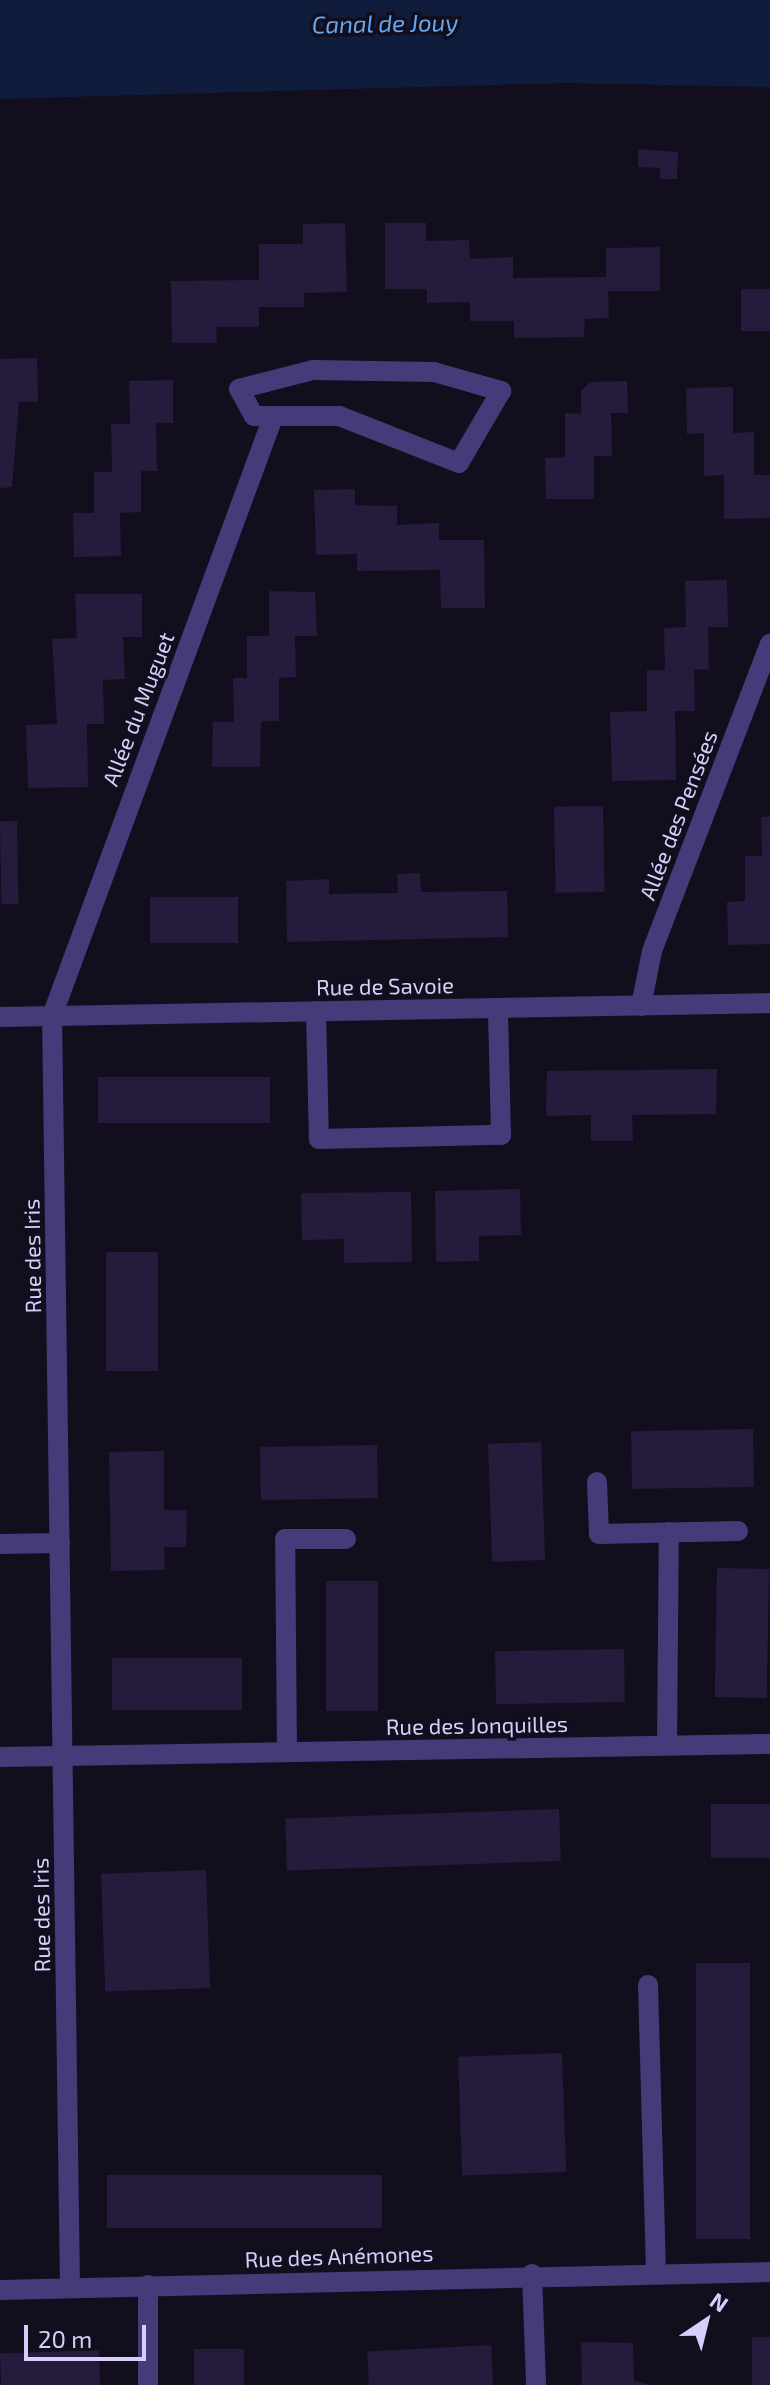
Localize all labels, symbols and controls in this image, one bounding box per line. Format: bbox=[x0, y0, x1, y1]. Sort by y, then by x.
water label: Canal de Jouy bbox=[311, 7, 459, 39]
street label: Allée du Muguet bbox=[97, 629, 179, 789]
street label: Allée des Pensées bbox=[634, 727, 722, 903]
street label: Rue de Savoie bbox=[316, 972, 454, 1000]
street label: Rue des Iris bbox=[18, 1198, 46, 1314]
street label: Rue des Jonquilles bbox=[385, 1710, 569, 1740]
street label: Rue des Iris bbox=[27, 1857, 55, 1973]
street label: Rue des Anémones bbox=[244, 2240, 434, 2272]
north arrow bbox=[666, 2281, 746, 2361]
text: N bbox=[706, 2286, 734, 2317]
scale bar bbox=[28, 2309, 150, 2359]
text: 20 m bbox=[38, 2324, 92, 2353]

